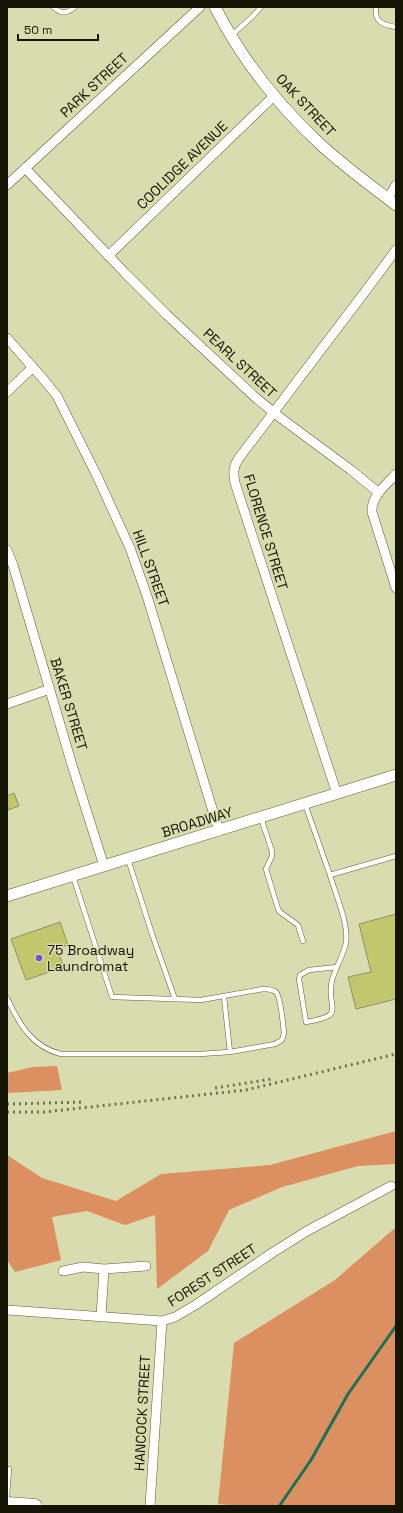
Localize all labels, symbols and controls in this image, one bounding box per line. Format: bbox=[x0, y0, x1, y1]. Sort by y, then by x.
scale bar bbox=[18, 16, 98, 42]
text: 50 m bbox=[24, 22, 52, 38]
street label: PARK STREET bbox=[56, 49, 132, 121]
street label: OAK STREET bbox=[272, 70, 340, 140]
street label: COOLIDGE AVENUE bbox=[133, 117, 231, 213]
street label: PEARL STREET bbox=[199, 324, 281, 402]
street label: FLORENCE STREET bbox=[240, 472, 292, 592]
street label: HILL STREET bbox=[129, 527, 173, 609]
street label: BAKER STREET bbox=[46, 655, 92, 753]
street label: BROADWAY bbox=[159, 803, 235, 841]
place label: 75 Broadway Laundromat bbox=[47, 941, 134, 975]
marker: 75 Broadway Laundromat bbox=[34, 953, 44, 963]
street label: FOREST STREET bbox=[164, 1240, 260, 1310]
street label: HANCOCK STREET bbox=[130, 1355, 154, 1471]

